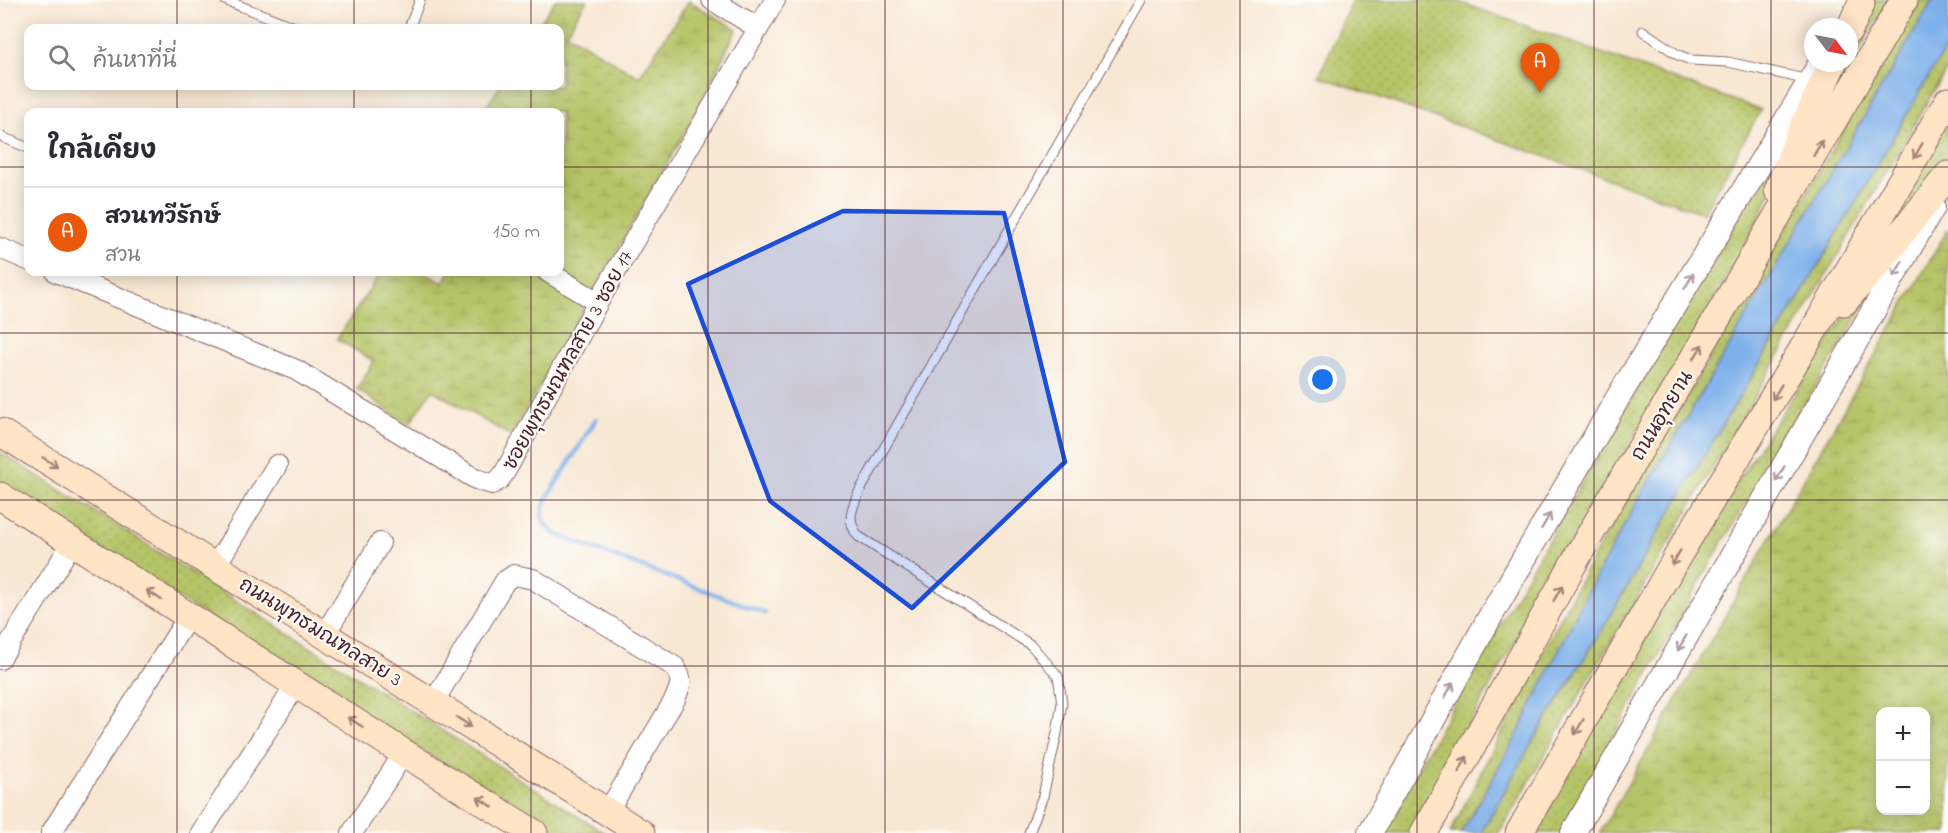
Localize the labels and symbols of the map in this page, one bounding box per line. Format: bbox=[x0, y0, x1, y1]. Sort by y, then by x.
north arrow bbox=[1804, 18, 1858, 72]
pin: A bbox=[1520, 44, 1560, 93]
one-way arrow bbox=[1812, 140, 1824, 157]
one-way arrow bbox=[1912, 142, 1924, 159]
street label: ซอยพุทธมณฑลสาย 3 ซอย 17 bbox=[497, 246, 642, 476]
one-way arrow bbox=[1892, 260, 1904, 277]
one-way arrow bbox=[1683, 273, 1695, 290]
one-way arrow bbox=[1692, 344, 1704, 361]
your location bbox=[1308, 365, 1337, 394]
street label: ถนนอุทยาน bbox=[1625, 366, 1702, 467]
one-way arrow bbox=[1770, 383, 1783, 400]
one-way arrow bbox=[41, 457, 58, 469]
one-way arrow bbox=[1773, 466, 1785, 483]
one-way arrow bbox=[1541, 513, 1553, 530]
one-way arrow bbox=[1669, 549, 1681, 566]
street label: ถนนพุทธมณฑลสาย 3 bbox=[232, 571, 407, 695]
one-way arrow bbox=[1552, 585, 1564, 602]
one-way arrow bbox=[146, 589, 163, 602]
one-way arrow bbox=[1676, 635, 1688, 652]
one-way arrow bbox=[1443, 682, 1455, 699]
one-way arrow bbox=[347, 716, 364, 728]
one-way arrow bbox=[455, 716, 472, 728]
one-way arrow bbox=[1573, 718, 1584, 736]
one-way arrow bbox=[1458, 755, 1469, 773]
one-way arrow bbox=[477, 796, 494, 808]

